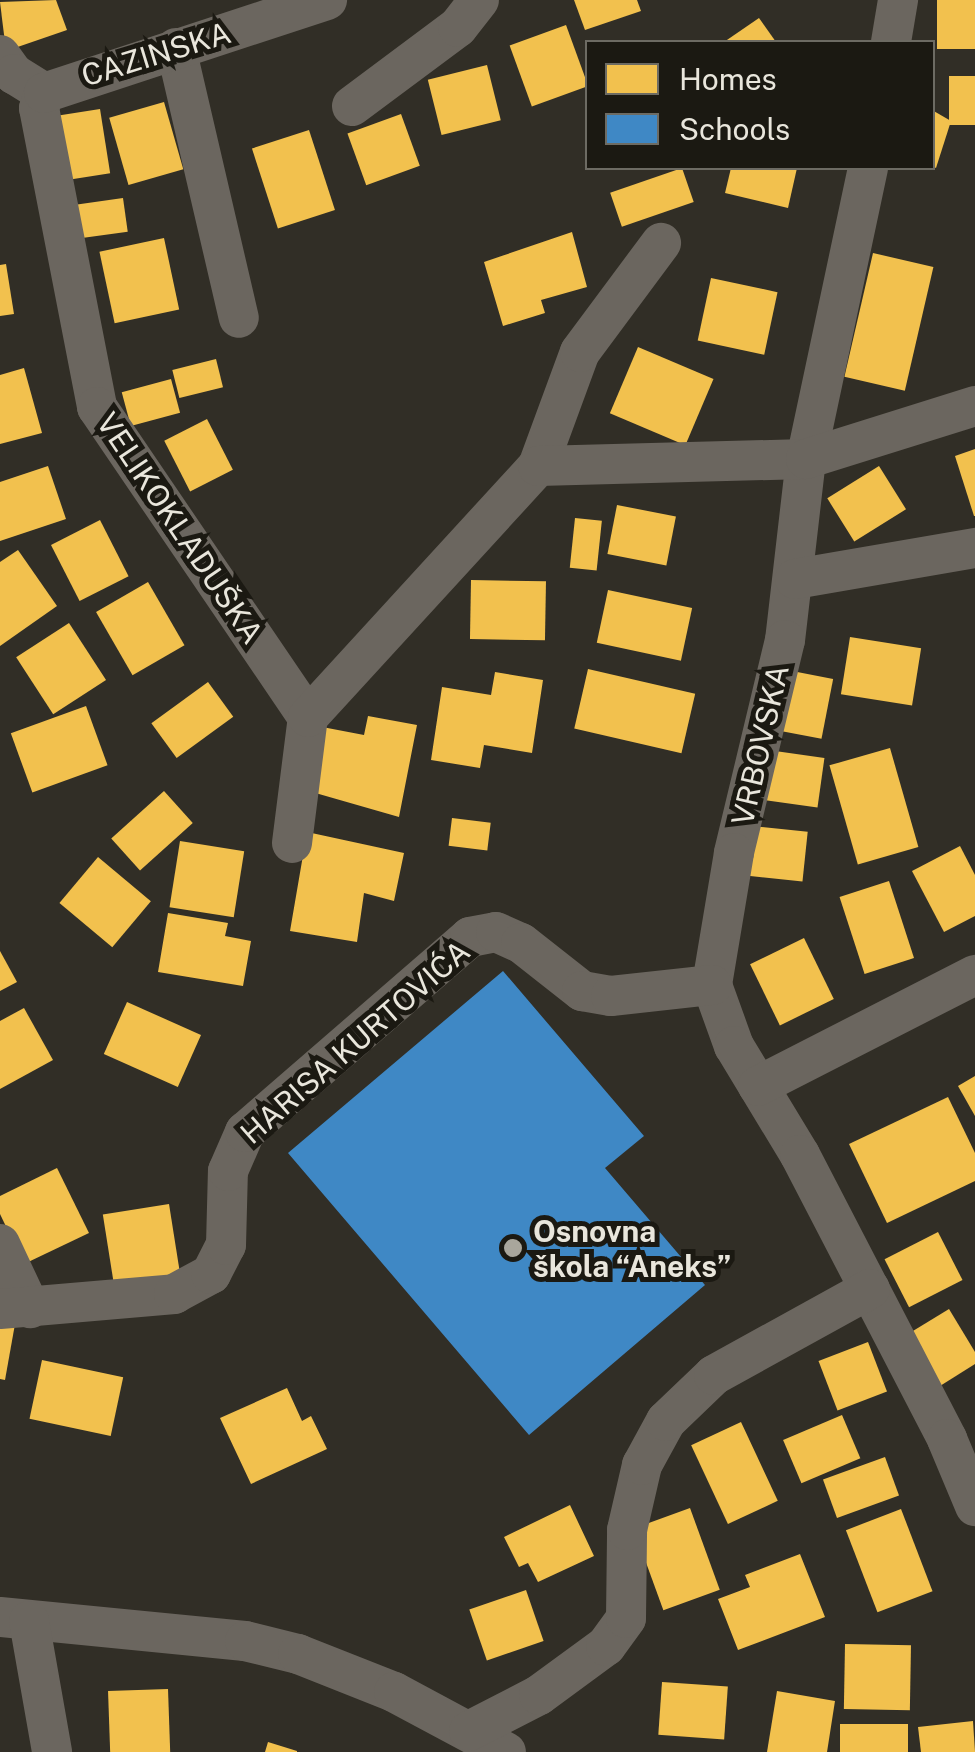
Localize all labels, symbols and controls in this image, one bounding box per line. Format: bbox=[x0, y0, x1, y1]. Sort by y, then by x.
street label: CAZINSKA bbox=[77, 14, 235, 94]
legend bbox=[585, 40, 935, 170]
text: Homes bbox=[679, 61, 777, 97]
text: Schools bbox=[679, 111, 790, 147]
street label: VELIKOKLADUŠKA bbox=[89, 406, 271, 650]
street label: VRBOVSKA bbox=[724, 661, 796, 829]
street label: HARISA KURTOVIĆA bbox=[233, 933, 477, 1151]
place label: Osnovna škola “Aneks” bbox=[533, 1213, 731, 1284]
marker: Osnovna škola “Aneks” bbox=[502, 1237, 524, 1259]

